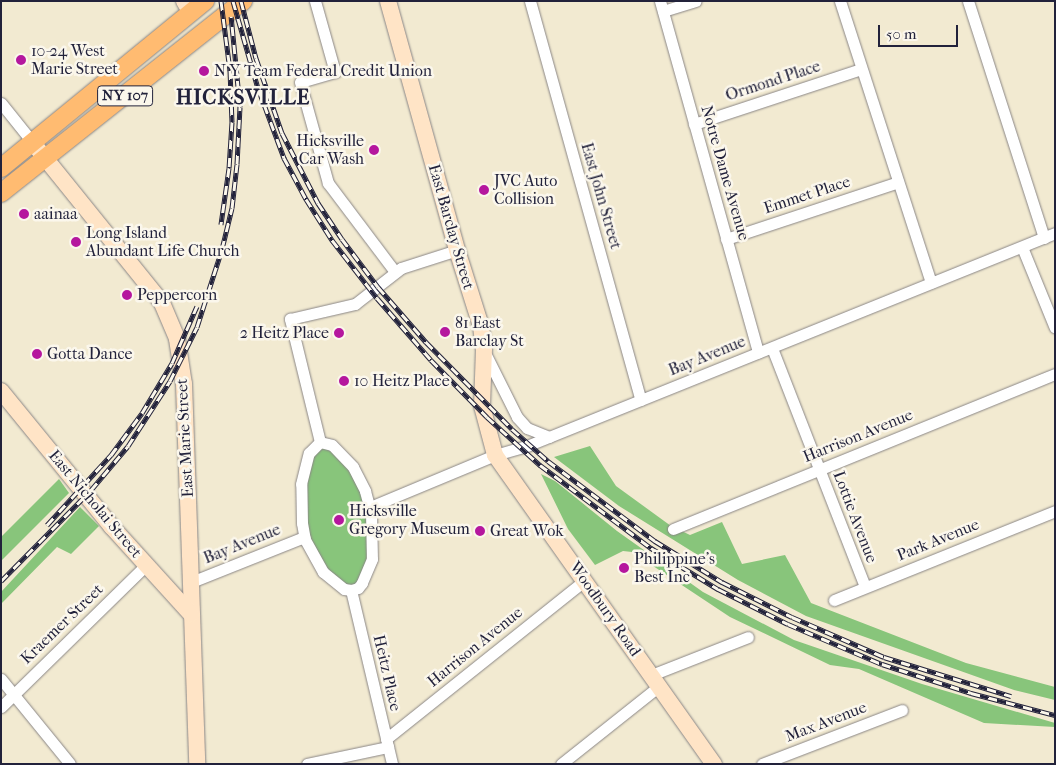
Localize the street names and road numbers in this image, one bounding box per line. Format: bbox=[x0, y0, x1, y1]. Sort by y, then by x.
street label: Ormond Place bbox=[723, 57, 823, 105]
road number: NY 107 bbox=[96, 84, 154, 108]
street label: Notre Dame Avenue bbox=[697, 103, 753, 243]
street label: East John Street bbox=[577, 141, 625, 251]
street label: East Barclay Street bbox=[424, 162, 478, 292]
street label: Emmet Place bbox=[761, 172, 853, 218]
street label: Bay Avenue bbox=[666, 332, 748, 380]
street label: East Marie Street bbox=[172, 378, 198, 498]
street label: Harrison Avenue bbox=[800, 405, 916, 467]
street label: East Nicholai Street bbox=[44, 446, 146, 562]
street label: Lottie Avenue bbox=[829, 468, 881, 566]
street label: Park Avenue bbox=[894, 515, 982, 565]
street label: Bay Avenue bbox=[201, 520, 283, 568]
street label: Woodbury Road bbox=[565, 558, 645, 660]
street label: Kraemer Street bbox=[17, 580, 107, 668]
street label: Harrison Avenue bbox=[424, 603, 526, 691]
street label: Heitz Place bbox=[369, 633, 405, 713]
street label: Max Avenue bbox=[783, 698, 869, 746]

